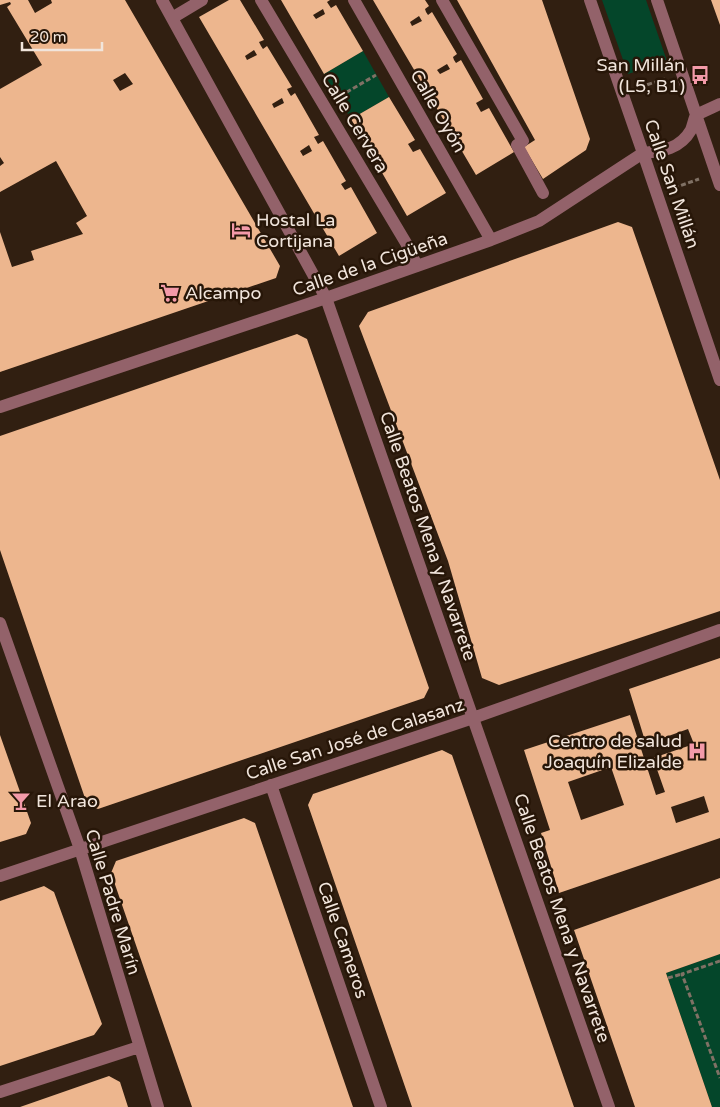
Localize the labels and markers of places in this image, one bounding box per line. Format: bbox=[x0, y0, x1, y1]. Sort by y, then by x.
place label: San Millán (L5, B1) bbox=[596, 54, 685, 97]
bus stop icon: San Millán (L5, B1) bbox=[689, 64, 711, 86]
place label: Hostal La Cortijana bbox=[256, 209, 336, 252]
hotel icon: Hostal La Cortijana bbox=[230, 219, 252, 241]
supermarket icon: Alcampo bbox=[159, 282, 181, 304]
place label: Alcampo bbox=[185, 282, 261, 304]
place label: Centro de salud Joaquín Elizalde bbox=[545, 730, 682, 773]
hospital icon: Centro de salud Joaquín Elizalde bbox=[686, 740, 708, 762]
bar icon: El Arao bbox=[10, 790, 32, 812]
place label: El Arao bbox=[36, 790, 98, 812]

